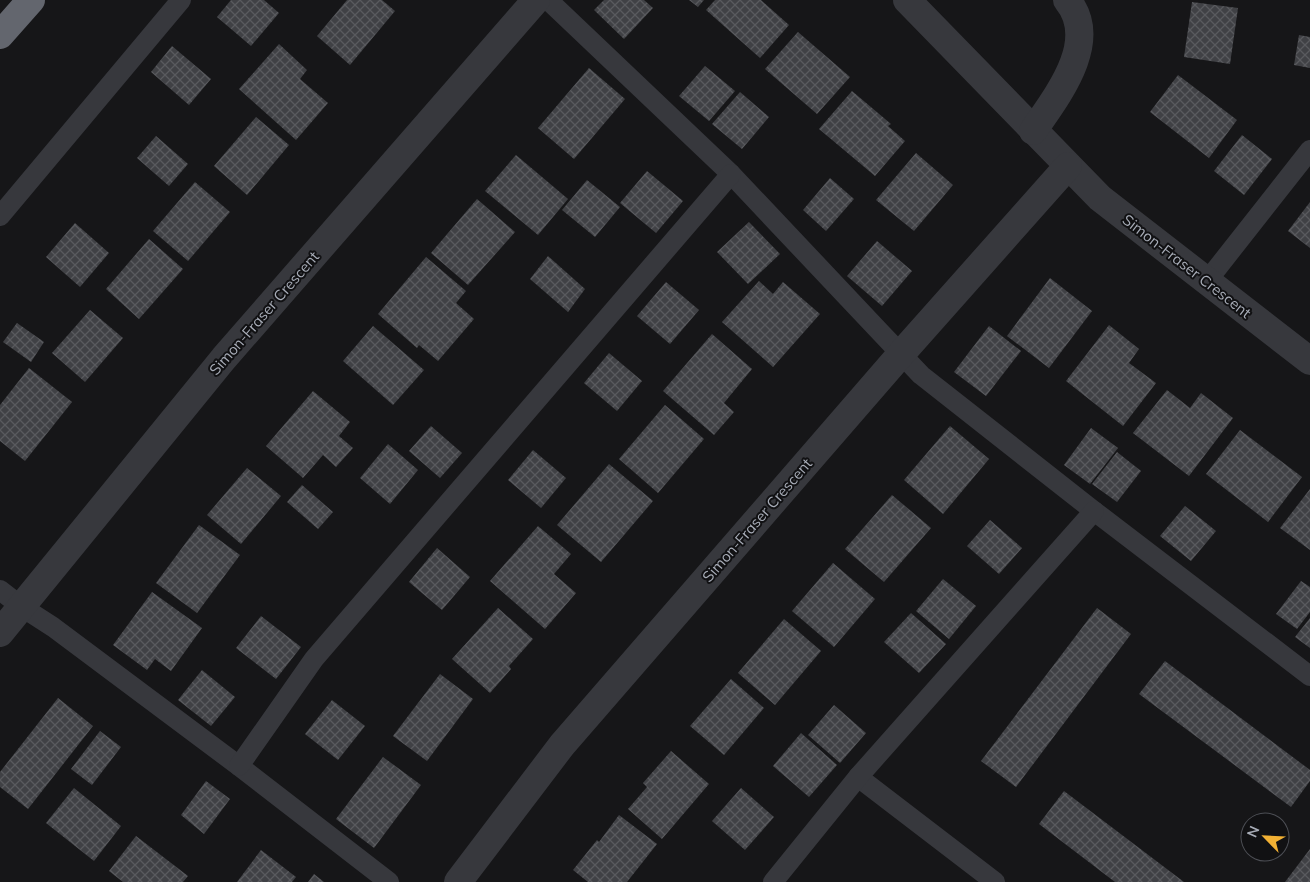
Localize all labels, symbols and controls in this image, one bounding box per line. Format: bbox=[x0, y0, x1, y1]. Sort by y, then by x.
street label: Simon-Fraser Crescent bbox=[1119, 210, 1255, 322]
street label: Simon-Fraser Crescent bbox=[205, 247, 323, 379]
street label: Simon-Fraser Crescent bbox=[698, 454, 816, 586]
north arrow bbox=[1240, 812, 1290, 862]
text: N bbox=[1243, 823, 1263, 840]

